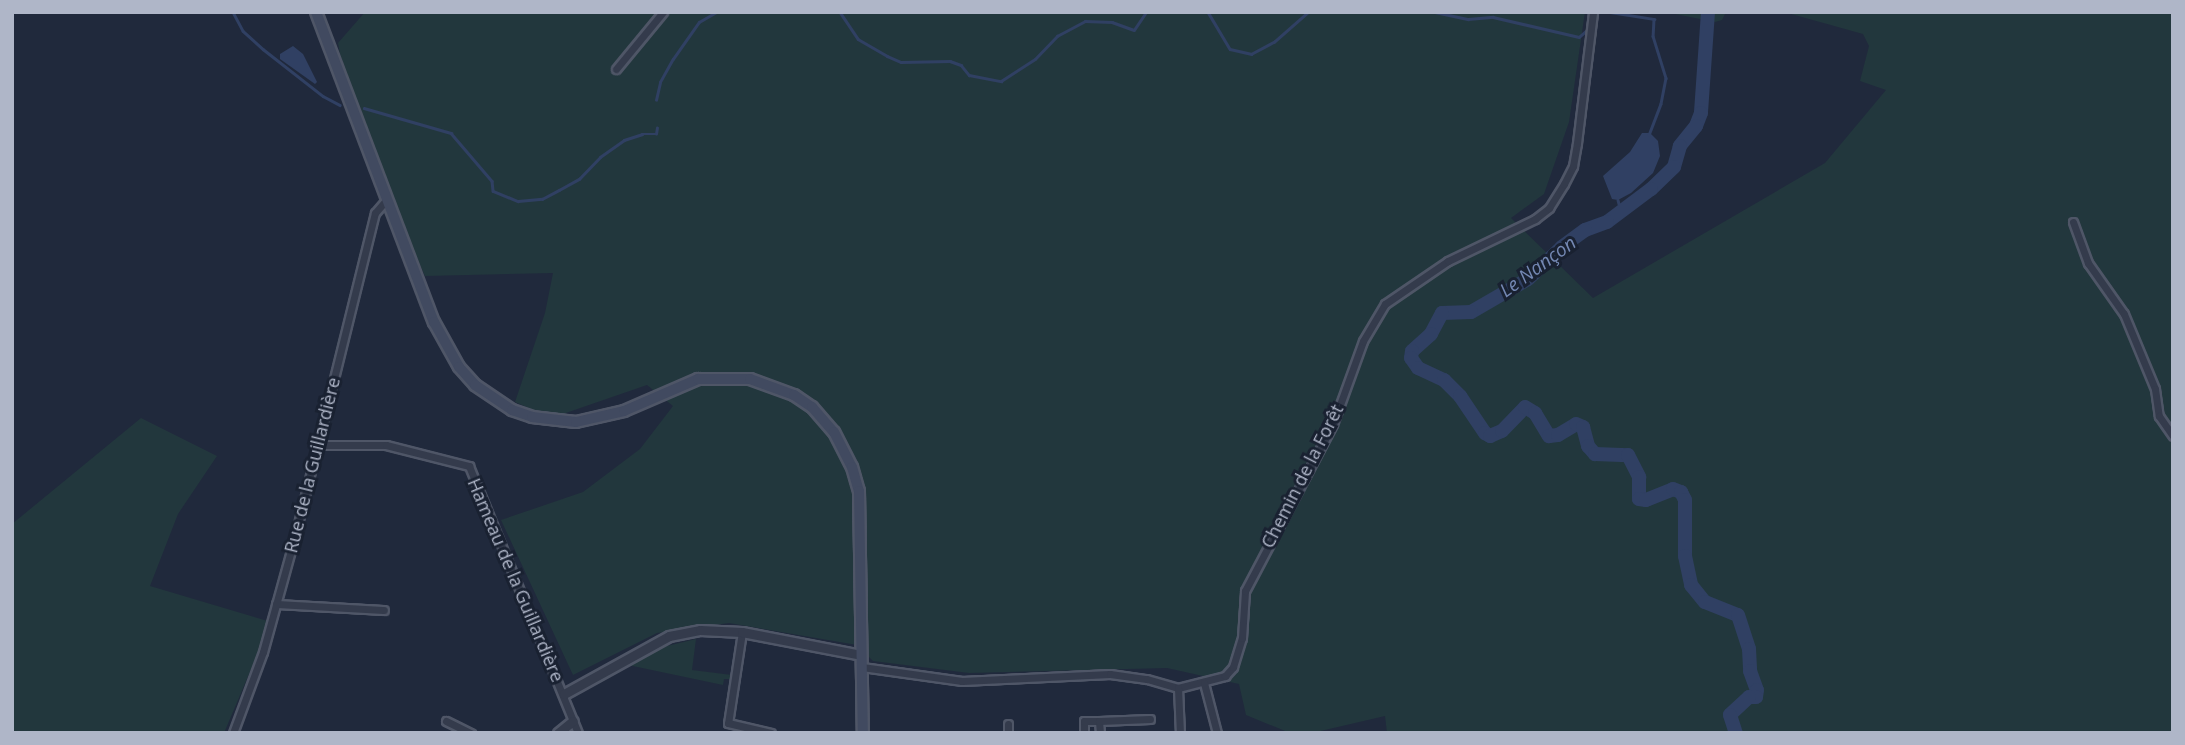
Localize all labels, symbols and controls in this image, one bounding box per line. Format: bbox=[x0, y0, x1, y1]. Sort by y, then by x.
water label: Le Nançon bbox=[1495, 232, 1581, 302]
street label: Rue de la Guillardière bbox=[280, 375, 344, 555]
street label: Chemin de la Forêt bbox=[1256, 401, 1348, 551]
street label: Hameau de la Guillardière bbox=[463, 475, 569, 685]

